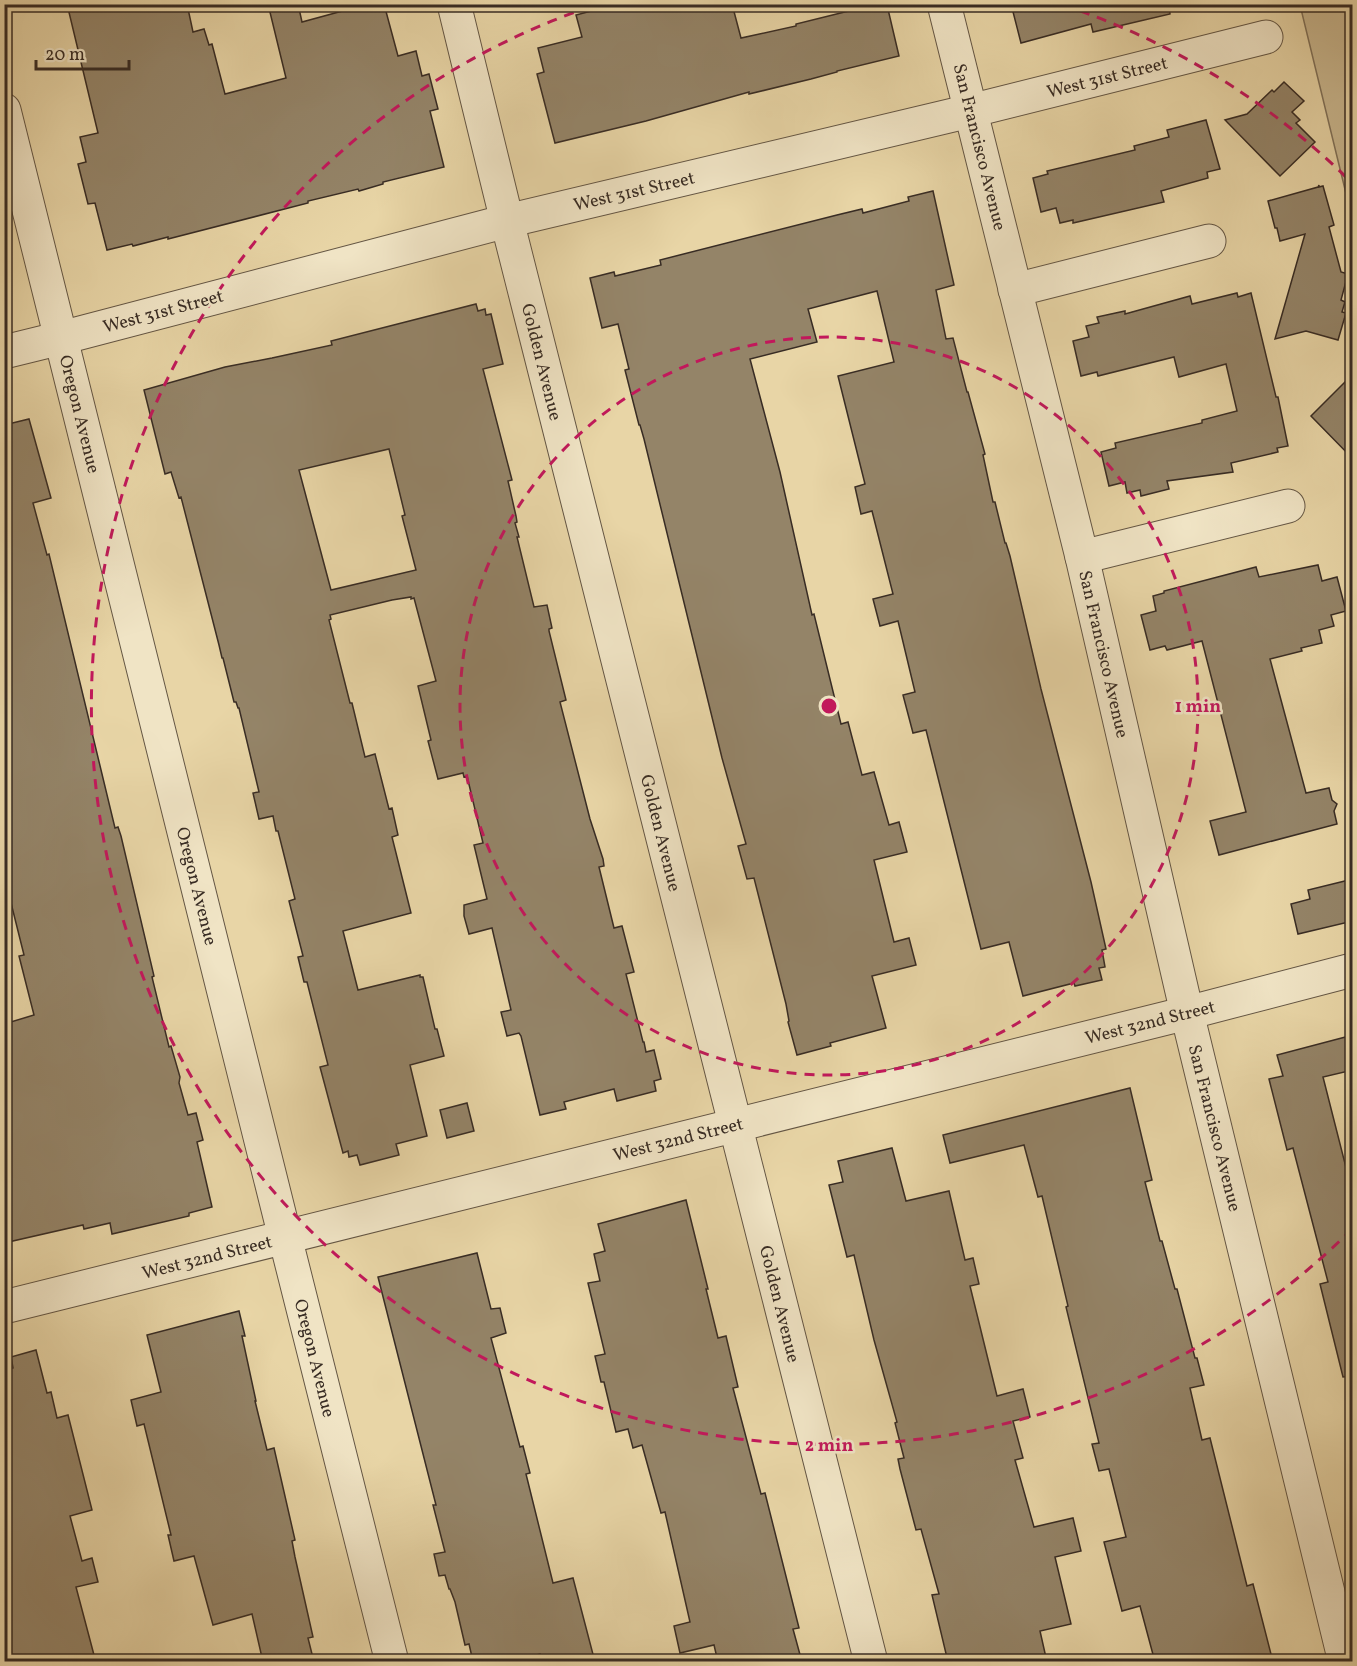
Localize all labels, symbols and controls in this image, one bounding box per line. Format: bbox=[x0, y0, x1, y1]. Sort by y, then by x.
scale bar bbox=[36, 33, 129, 71]
text: 20 m bbox=[45, 43, 85, 68]
street label: West 31st Street bbox=[1044, 51, 1170, 106]
street label: San Francisco Avenue bbox=[946, 61, 1011, 234]
street label: West 31st Street bbox=[571, 166, 697, 219]
street label: West 31st Street bbox=[100, 284, 226, 341]
street label: Golden Avenue bbox=[514, 301, 567, 424]
street label: Oregon Avenue bbox=[52, 353, 105, 476]
street label: San Francisco Avenue bbox=[1071, 568, 1134, 741]
text: 1 min bbox=[1175, 695, 1221, 720]
centre of rings bbox=[819, 696, 839, 716]
street label: Golden Avenue bbox=[633, 772, 686, 895]
street label: Oregon Avenue bbox=[169, 825, 222, 948]
street label: West 32nd Street bbox=[1083, 995, 1218, 1052]
street label: San Francisco Avenue bbox=[1181, 1042, 1246, 1215]
street label: West 32nd Street bbox=[611, 1112, 746, 1169]
street label: West 32nd Street bbox=[140, 1230, 275, 1287]
street label: Golden Avenue bbox=[752, 1243, 805, 1366]
street label: Oregon Avenue bbox=[287, 1297, 340, 1420]
text: 2 min bbox=[805, 1434, 853, 1459]

